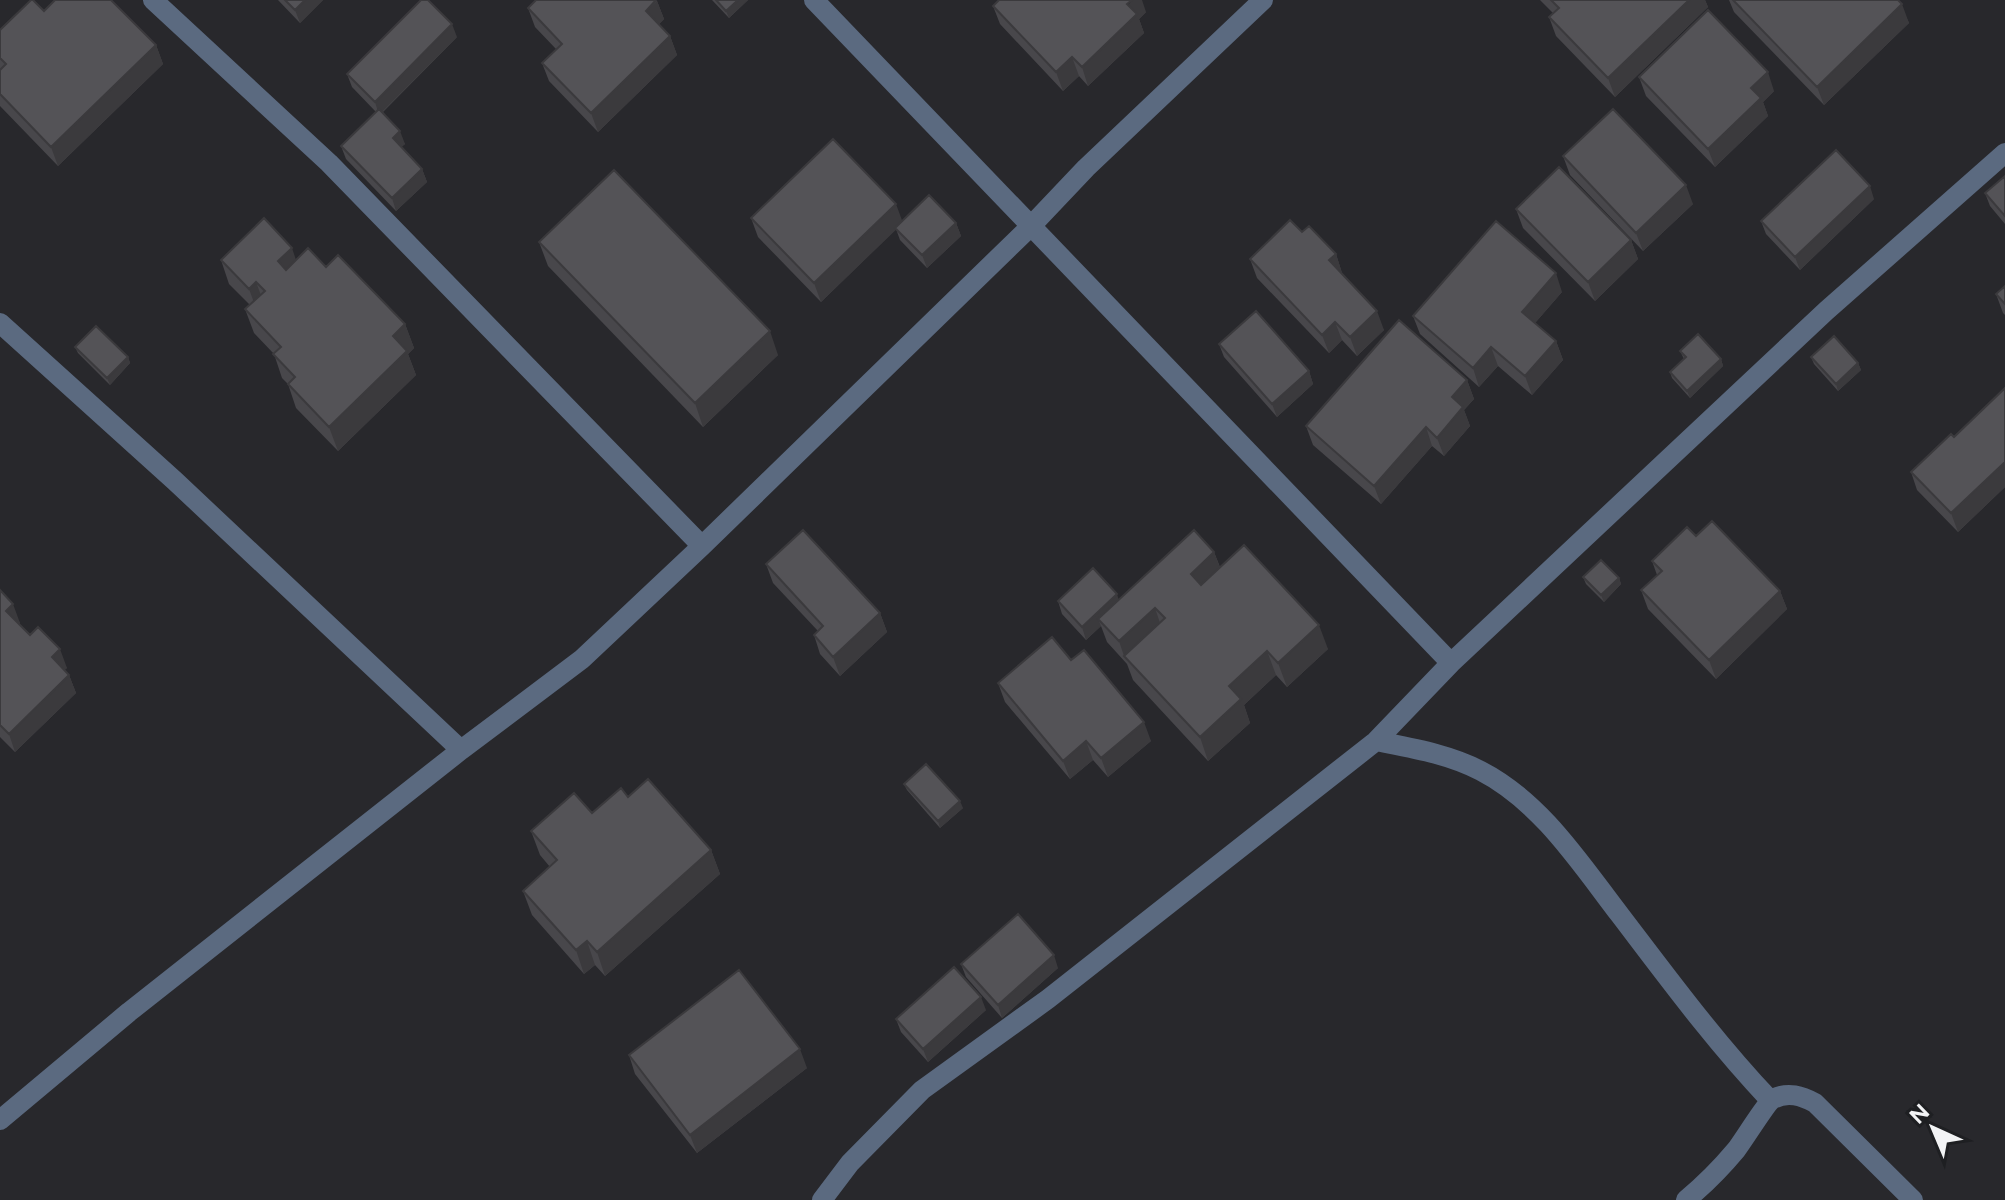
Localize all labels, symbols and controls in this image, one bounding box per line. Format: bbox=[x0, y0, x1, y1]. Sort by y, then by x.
north arrow bbox=[1893, 1088, 1973, 1168]
text: N bbox=[1904, 1098, 1935, 1130]

